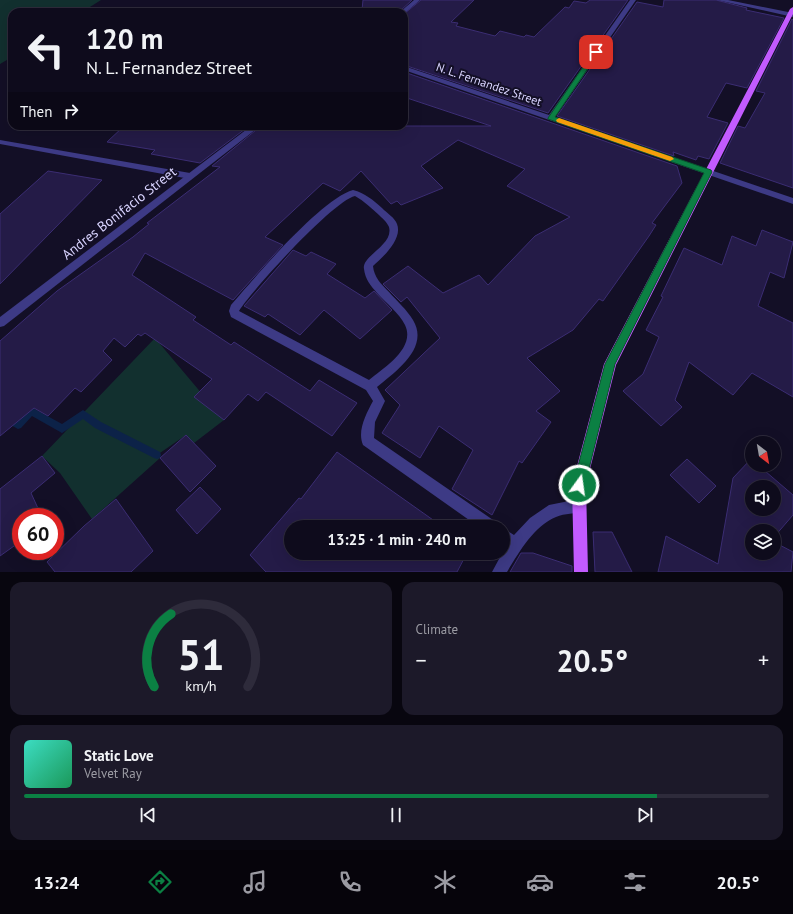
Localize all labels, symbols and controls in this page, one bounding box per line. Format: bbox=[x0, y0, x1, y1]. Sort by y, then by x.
text: 120 m bbox=[86, 20, 163, 57]
icon: left bbox=[20, 24, 72, 76]
pin bbox=[579, 35, 613, 69]
icon: arrive bbox=[585, 41, 607, 63]
text: N. L. Fernandez Street bbox=[86, 56, 252, 79]
street label: N. L. Fernandez Street bbox=[434, 59, 544, 109]
icon: right bbox=[60, 100, 82, 122]
text: Then bbox=[20, 102, 52, 121]
street label: Andres Bonifacio Street bbox=[58, 163, 180, 263]
north arrow bbox=[745, 436, 781, 472]
map controls bbox=[745, 436, 781, 560]
position arrow bbox=[558, 464, 600, 506]
button: sound bbox=[745, 480, 781, 516]
speed limit sign: 60 bbox=[12, 508, 64, 560]
button: layers bbox=[745, 524, 781, 560]
text: 13:25 · 1 min · 240 m bbox=[328, 530, 466, 549]
text: Climate bbox=[416, 621, 458, 638]
text: 51 bbox=[177, 627, 224, 680]
text: 20.5° bbox=[556, 641, 628, 680]
text: − bbox=[416, 646, 427, 674]
text: + bbox=[758, 646, 769, 674]
text: km/h bbox=[185, 675, 216, 694]
text: Static Love bbox=[84, 746, 154, 765]
text: Velvet Ray bbox=[84, 765, 142, 782]
icon: previous bbox=[137, 804, 159, 826]
icon: pause bbox=[385, 804, 407, 826]
icon: next bbox=[634, 804, 656, 826]
icon: directions bbox=[146, 868, 174, 896]
icon: music bbox=[241, 868, 269, 896]
icon: phone bbox=[336, 868, 364, 896]
icon: climate bbox=[431, 868, 459, 896]
icon: car bbox=[526, 868, 554, 896]
icon: filters bbox=[621, 868, 649, 896]
text: 13:24 bbox=[34, 871, 79, 894]
text: 20.5° bbox=[717, 871, 759, 894]

